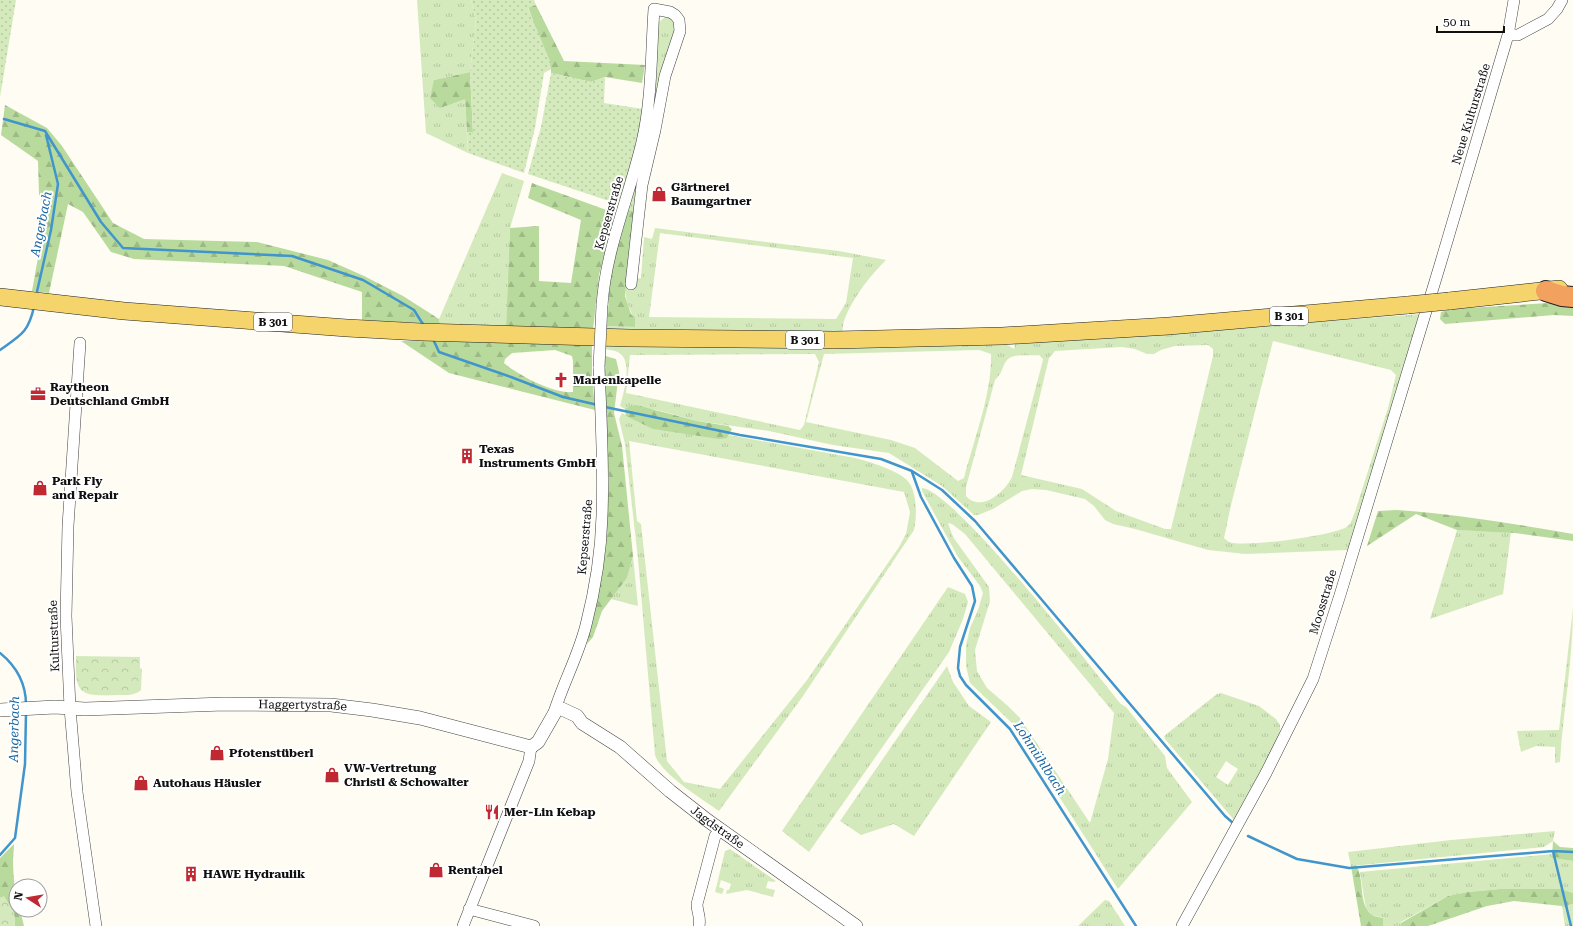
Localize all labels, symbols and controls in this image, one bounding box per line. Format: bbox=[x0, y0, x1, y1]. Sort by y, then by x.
scale bar bbox=[1437, 8, 1504, 34]
text: 50 m bbox=[1443, 15, 1470, 29]
street label: Neue Kulturstraße bbox=[1449, 61, 1493, 166]
street label: Kepserstraße bbox=[592, 174, 626, 251]
place label: Gärtnerei Baumgartner bbox=[671, 180, 752, 208]
shop icon: Gärtnerei Baumgartner bbox=[650, 185, 668, 203]
water label: Angerbach bbox=[27, 190, 55, 259]
road number: B 301 bbox=[1270, 307, 1308, 325]
road number: B 301 bbox=[254, 313, 292, 331]
road number: B 301 bbox=[786, 331, 824, 349]
church icon: Marienkapelle bbox=[552, 371, 570, 389]
place label: Marienkapelle bbox=[573, 373, 661, 387]
place label: Raytheon Deutschland GmbH bbox=[50, 380, 170, 408]
office icon: Raytheon Deutschland GmbH bbox=[29, 385, 47, 403]
place label: Texas Instruments GmbH bbox=[479, 442, 596, 470]
building icon: Texas Instruments GmbH bbox=[458, 447, 476, 465]
place label: Park Fly and Repair bbox=[52, 474, 119, 502]
shop icon: Park Fly and Repair bbox=[31, 479, 49, 497]
street label: Kepserstraße bbox=[575, 498, 595, 575]
street label: Moosstraße bbox=[1306, 567, 1340, 636]
street label: Kulturstraße bbox=[46, 599, 62, 672]
water label: Angerbach bbox=[6, 696, 22, 763]
street label: Haggertystraße bbox=[258, 697, 348, 714]
water label: Lohmühlbach bbox=[1010, 718, 1069, 798]
shop icon: Pfotenstüberl bbox=[208, 744, 226, 762]
place label: Pfotenstüberl bbox=[229, 746, 314, 760]
place label: VW-Vertretung Christl & Schowalter bbox=[344, 761, 469, 789]
shop icon: VW-Vertretung Christl & Schowalter bbox=[323, 766, 341, 784]
shop icon: Autohaus Häusler bbox=[132, 774, 150, 792]
place label: Autohaus Häusler bbox=[153, 776, 262, 790]
restaurant icon: Mer-Lin Kebap bbox=[483, 803, 501, 821]
street label: Jagdstraße bbox=[688, 803, 747, 851]
place label: Mer-Lin Kebap bbox=[504, 805, 596, 819]
shop icon: Rentabel bbox=[427, 861, 445, 879]
place label: Rentabel bbox=[448, 863, 503, 877]
building icon: HAWE Hydraulik bbox=[182, 865, 200, 883]
place label: HAWE Hydraulik bbox=[203, 867, 306, 881]
north arrow bbox=[8, 878, 48, 918]
text: N bbox=[11, 890, 26, 902]

